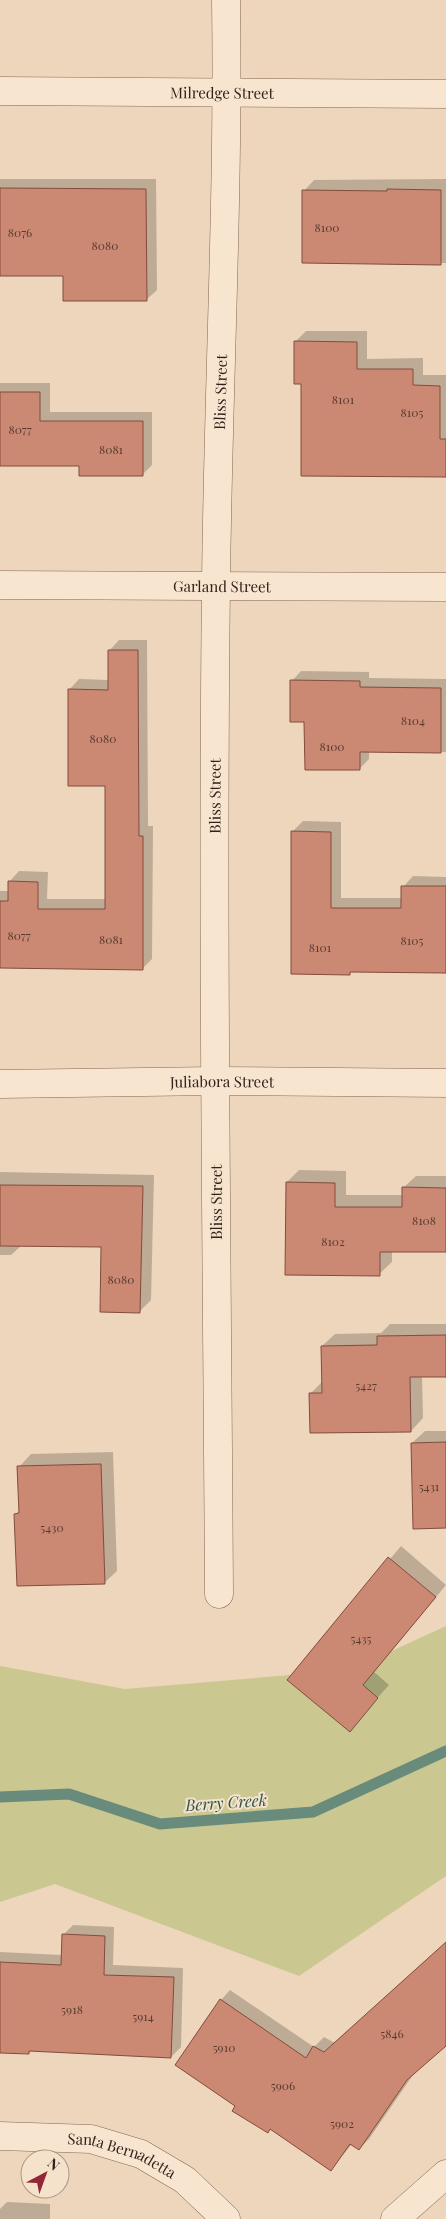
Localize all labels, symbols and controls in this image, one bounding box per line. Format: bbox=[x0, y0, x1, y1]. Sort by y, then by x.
street label: Milredge Street bbox=[170, 82, 275, 103]
house number: 8100 bbox=[314, 219, 340, 235]
house number: 8076 bbox=[8, 224, 32, 240]
house number: 8080 bbox=[92, 237, 118, 253]
street label: Bliss Street bbox=[209, 353, 231, 430]
house number: 8101 bbox=[332, 391, 355, 407]
house number: 8105 bbox=[401, 404, 423, 420]
house number: 8077 bbox=[8, 421, 32, 437]
house number: 8081 bbox=[99, 441, 124, 457]
street label: Garland Street bbox=[173, 576, 272, 596]
house number: 8104 bbox=[401, 712, 425, 728]
house number: 8080 bbox=[90, 730, 116, 746]
house number: 8100 bbox=[319, 738, 345, 754]
street label: Bliss Street bbox=[205, 758, 225, 834]
house number: 8077 bbox=[7, 927, 31, 943]
house number: 8081 bbox=[99, 931, 124, 947]
house number: 8105 bbox=[401, 932, 423, 948]
house number: 8101 bbox=[309, 939, 332, 955]
street label: Juliabora Street bbox=[169, 1071, 275, 1092]
street label: Bliss Street bbox=[206, 1164, 226, 1240]
house number: 8108 bbox=[412, 1212, 436, 1228]
house number: 8102 bbox=[321, 1233, 345, 1249]
house number: 8080 bbox=[108, 1271, 134, 1287]
house number: 5427 bbox=[355, 1377, 377, 1393]
house number: 5431 bbox=[419, 1478, 440, 1494]
house number: 5430 bbox=[40, 1519, 64, 1535]
house number: 5435 bbox=[350, 1630, 372, 1646]
water label: Berry Creek bbox=[184, 1789, 267, 1815]
house number: 5918 bbox=[61, 2001, 83, 2017]
house number: 5914 bbox=[132, 2008, 154, 2024]
house number: 5846 bbox=[380, 2025, 404, 2041]
house number: 5910 bbox=[213, 2039, 235, 2055]
house number: 5906 bbox=[271, 2077, 295, 2093]
house number: 5902 bbox=[330, 2115, 354, 2131]
street label: Santa Bernadetta bbox=[67, 2128, 180, 2183]
north arrow bbox=[20, 2149, 70, 2199]
text: N bbox=[44, 2153, 64, 2174]

